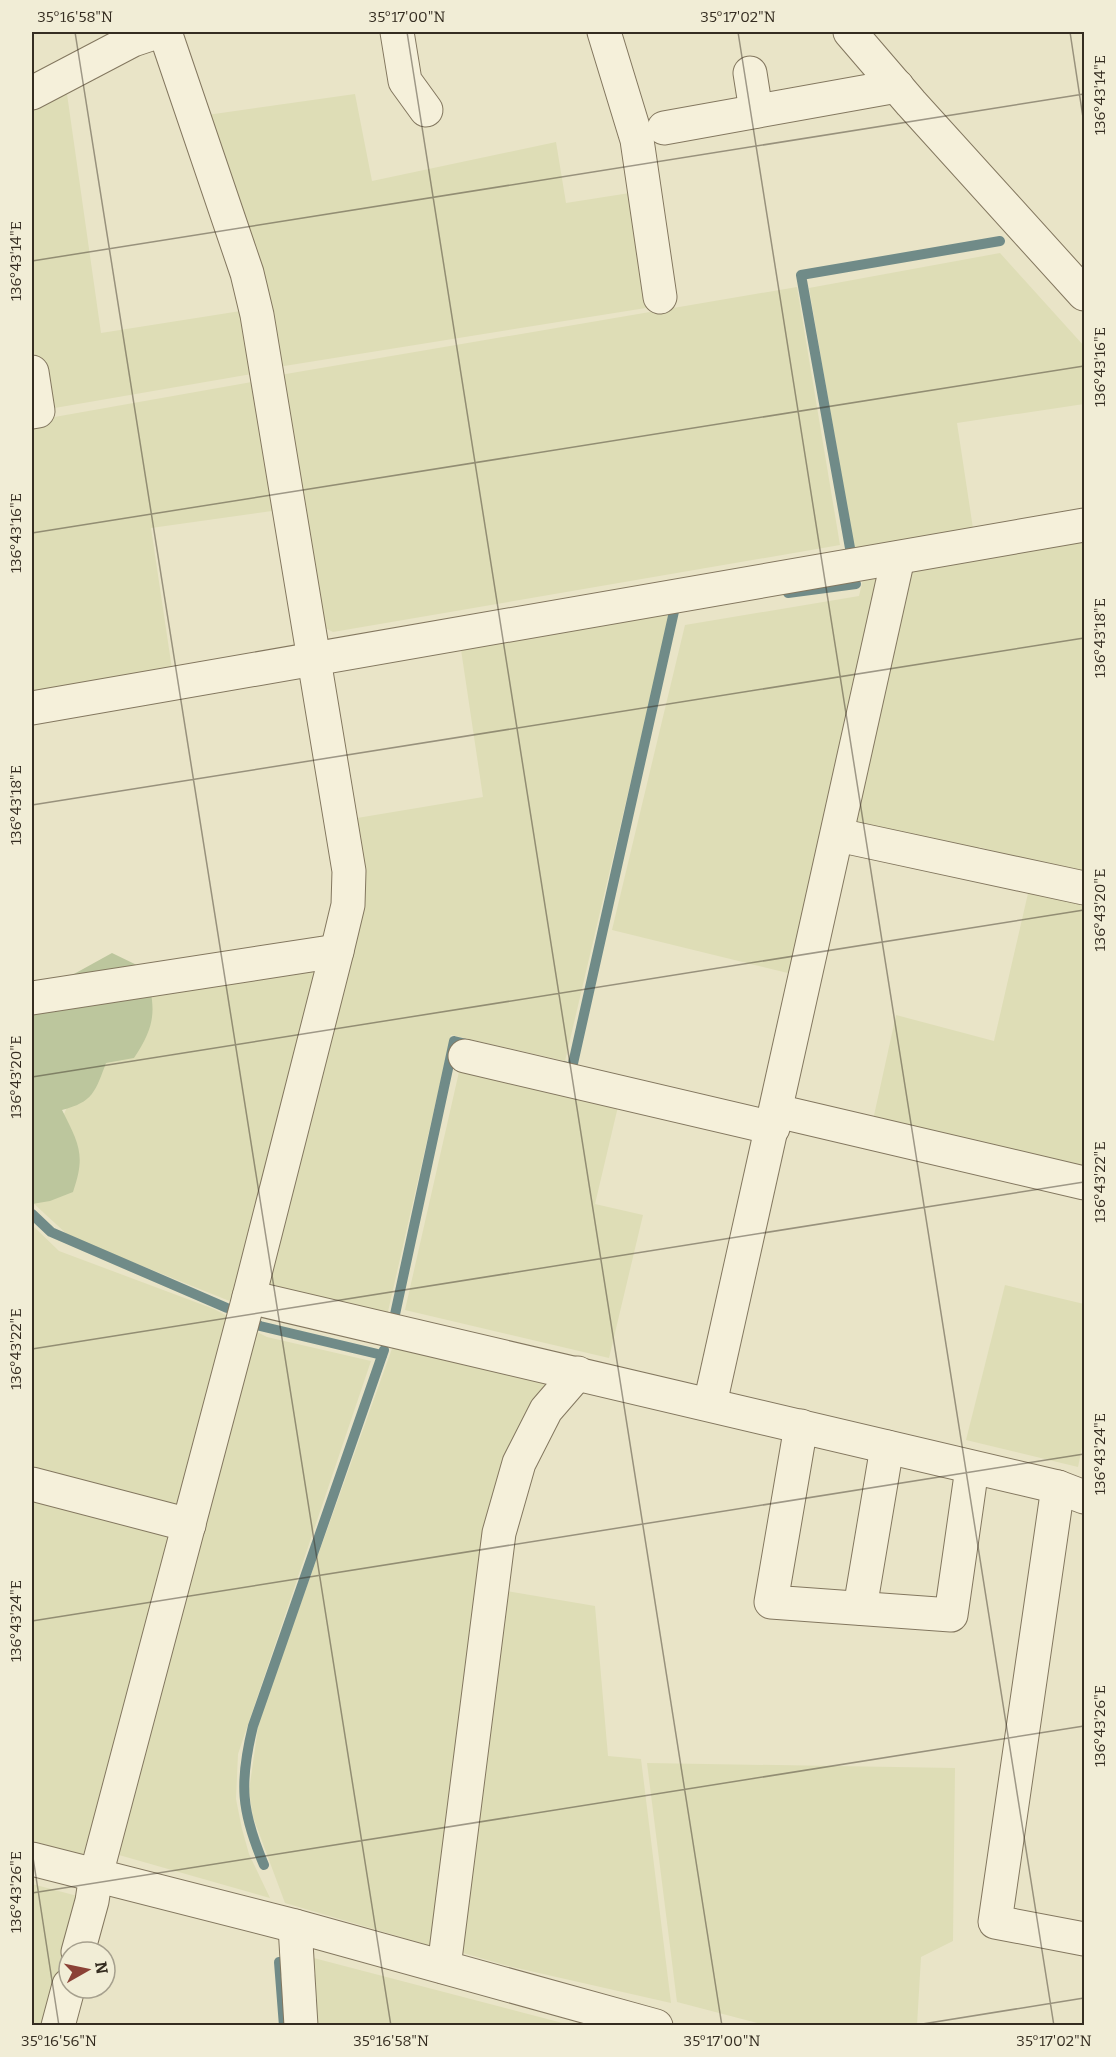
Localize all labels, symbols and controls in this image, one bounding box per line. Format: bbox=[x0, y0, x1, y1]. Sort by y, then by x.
text: 35°16'58"N bbox=[37, 8, 113, 26]
text: 35°17'00"N bbox=[369, 8, 446, 26]
text: 35°17'02"N bbox=[700, 8, 776, 26]
text: 136°43'14"E bbox=[1091, 55, 1109, 135]
text: 136°43'14"E bbox=[7, 221, 25, 301]
text: 136°43'16"E bbox=[1091, 327, 1109, 407]
text: 136°43'16"E bbox=[7, 493, 25, 573]
text: 136°43'18"E bbox=[1091, 598, 1109, 678]
text: 136°43'18"E bbox=[7, 765, 25, 845]
text: 136°43'20"E bbox=[1091, 869, 1109, 951]
text: 136°43'20"E bbox=[7, 1036, 25, 1118]
text: 136°43'22"E bbox=[1091, 1141, 1109, 1223]
text: 136°43'22"E bbox=[7, 1308, 25, 1390]
text: 136°43'24"E bbox=[1091, 1413, 1109, 1495]
text: 136°43'24"E bbox=[7, 1580, 25, 1662]
text: 136°43'26"E bbox=[1091, 1685, 1109, 1767]
text: 136°43'26"E bbox=[7, 1851, 25, 1933]
north arrow bbox=[57, 1940, 117, 2000]
text: N bbox=[91, 1960, 112, 1975]
text: 35°16'56"N bbox=[21, 2032, 97, 2050]
text: 35°16'58"N bbox=[353, 2032, 429, 2050]
text: 35°17'00"N bbox=[684, 2032, 761, 2050]
text: 35°17'02"N bbox=[1016, 2032, 1092, 2050]

